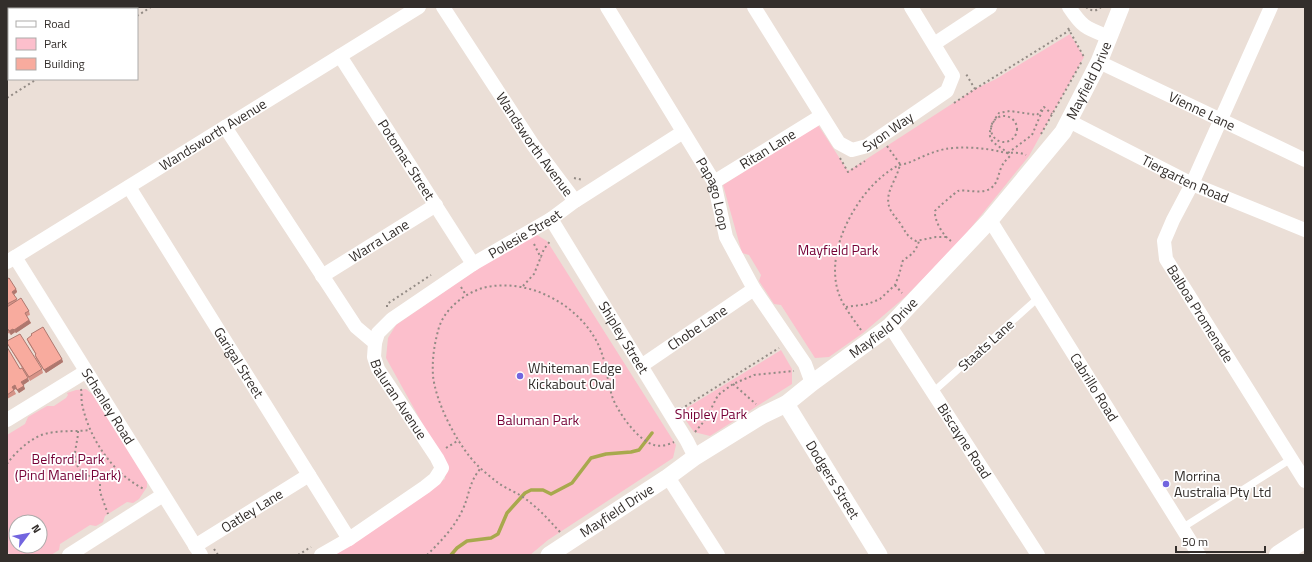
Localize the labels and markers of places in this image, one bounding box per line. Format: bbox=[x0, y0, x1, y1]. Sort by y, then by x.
place label: Whiteman Edge Kickabout Oval bbox=[528, 357, 622, 394]
marker: Whiteman Edge Kickabout Oval bbox=[515, 371, 525, 381]
place label: Morrina Australia Pty Ltd bbox=[1174, 465, 1271, 502]
marker: Morrina Australia Pty Ltd bbox=[1161, 479, 1171, 489]

